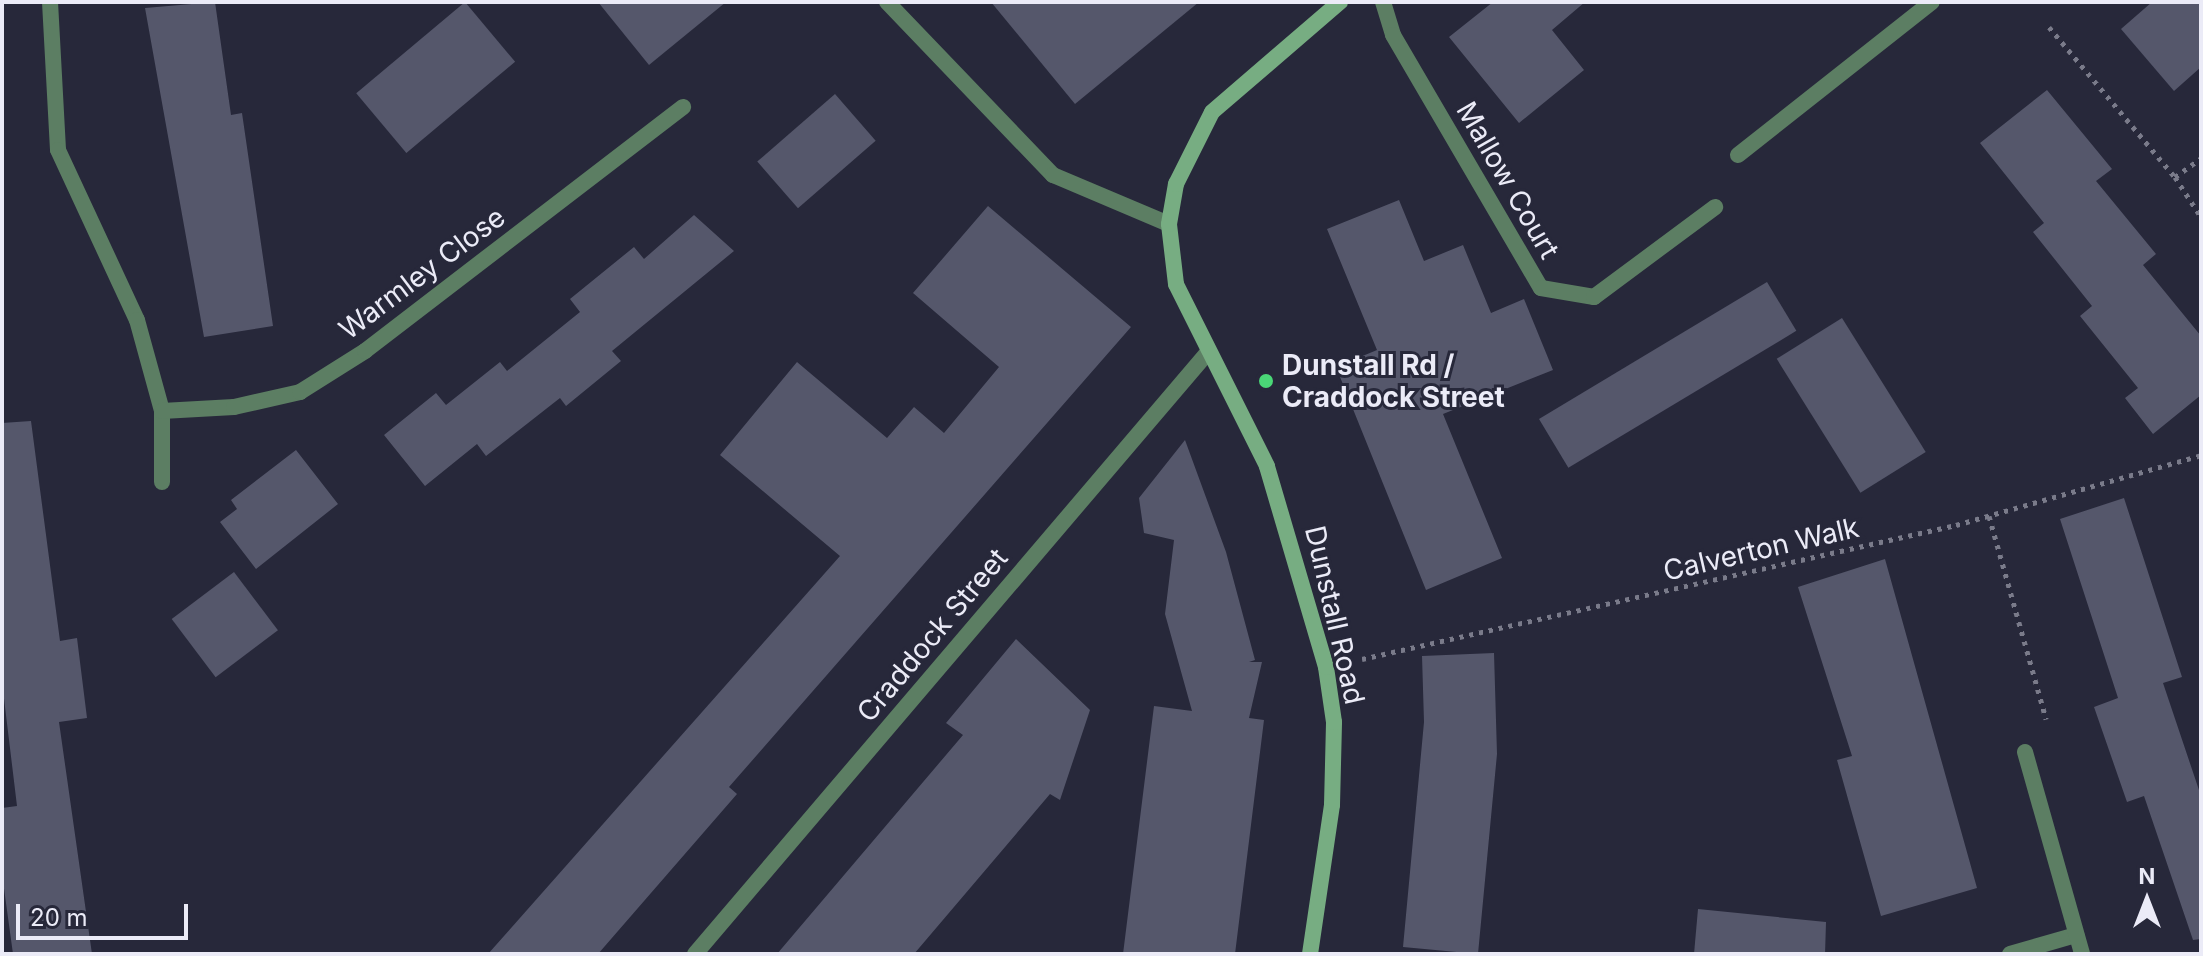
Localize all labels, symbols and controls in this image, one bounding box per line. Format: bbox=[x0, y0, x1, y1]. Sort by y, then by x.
street label: Mallow Court bbox=[1450, 96, 1566, 264]
street label: Warmley Close bbox=[333, 200, 511, 346]
place label: Dunstall Rd / Craddock Street bbox=[1282, 348, 1505, 414]
marker: Dunstall Rd / Craddock Street bbox=[1257, 372, 1275, 390]
street label: Calverton Walk bbox=[1660, 510, 1862, 588]
street label: Dunstall Road bbox=[1298, 523, 1372, 707]
street label: Craddock Street bbox=[850, 541, 1014, 729]
north arrow bbox=[2107, 860, 2187, 940]
text: N bbox=[2139, 863, 2155, 889]
scale bar bbox=[20, 888, 192, 938]
text: 20 m bbox=[30, 903, 88, 932]

